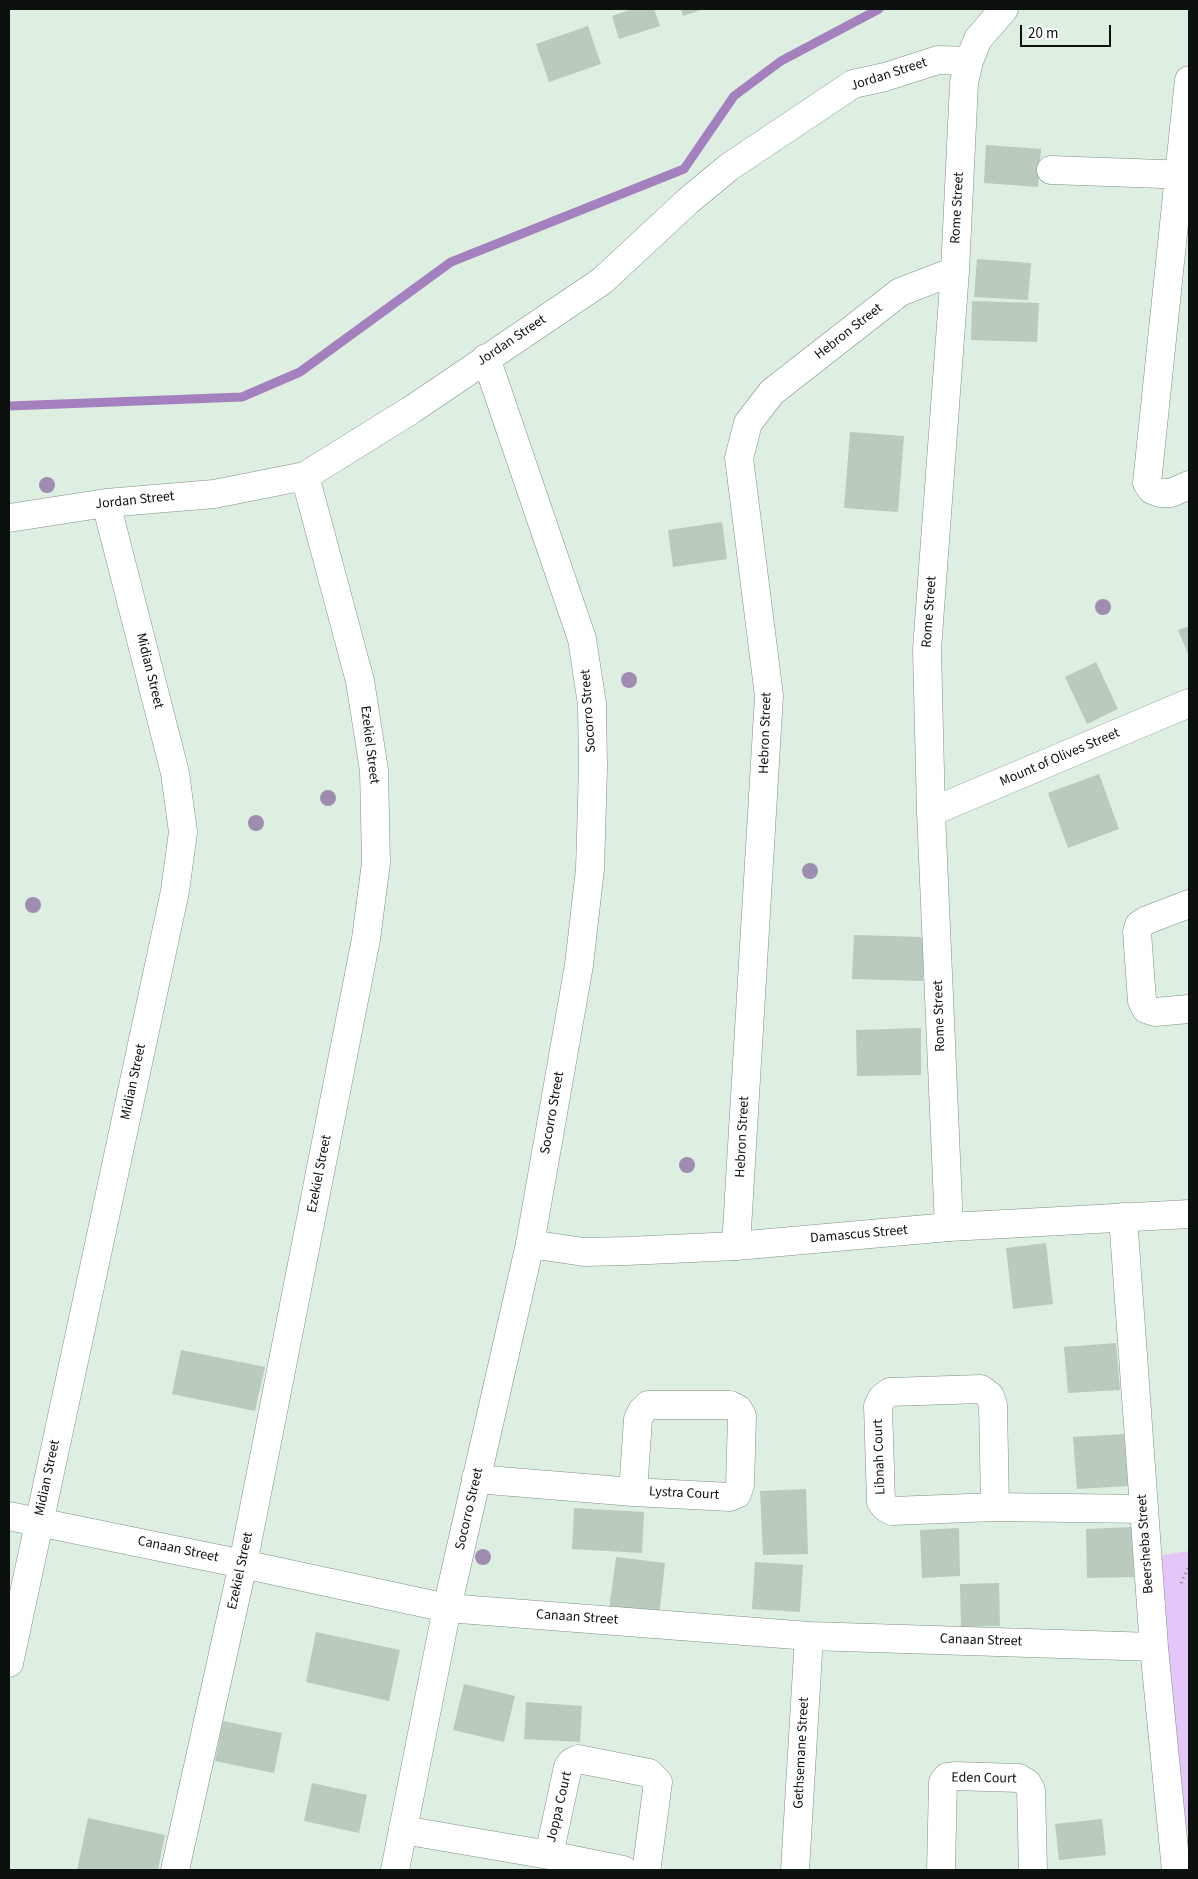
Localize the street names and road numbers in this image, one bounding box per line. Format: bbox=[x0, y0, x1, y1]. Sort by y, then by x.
street label: Jordan Street bbox=[849, 55, 929, 95]
street label: Rome Street bbox=[948, 172, 968, 244]
street label: Hebron Street bbox=[812, 300, 886, 364]
street label: Jordan Street bbox=[474, 312, 550, 370]
street label: Jordan Street bbox=[95, 488, 175, 514]
street label: Rome Street bbox=[919, 576, 941, 648]
street label: Midian Street bbox=[131, 631, 167, 711]
street label: Socorro Street bbox=[578, 669, 600, 753]
street label: Hebron Street bbox=[756, 692, 776, 774]
street label: Ezekiel Street bbox=[356, 705, 382, 785]
street label: Mount of Olives Street bbox=[998, 725, 1122, 791]
street label: Rome Street bbox=[930, 980, 950, 1052]
street label: Midian Street bbox=[118, 1042, 150, 1122]
street label: Socorro Street bbox=[537, 1070, 569, 1156]
street label: Hebron Street bbox=[732, 1096, 754, 1178]
street label: Ezekiel Street bbox=[304, 1134, 336, 1214]
street label: Damascus Street bbox=[809, 1222, 909, 1248]
street label: Libnah Court bbox=[870, 1419, 890, 1495]
street label: Midian Street bbox=[32, 1438, 64, 1518]
street label: Socorro Street bbox=[452, 1466, 488, 1552]
street label: Lystra Court bbox=[648, 1484, 720, 1504]
street label: Beersheba Street bbox=[1134, 1494, 1158, 1594]
street label: Ezekiel Street bbox=[225, 1531, 257, 1611]
street label: Canaan Street bbox=[136, 1533, 220, 1567]
street label: Canaan Street bbox=[535, 1607, 619, 1629]
street label: Canaan Street bbox=[940, 1631, 1022, 1651]
street label: Gethsemane Street bbox=[791, 1697, 813, 1809]
street label: Joppa Court bbox=[544, 1770, 576, 1844]
street label: Eden Court bbox=[951, 1770, 1017, 1788]

